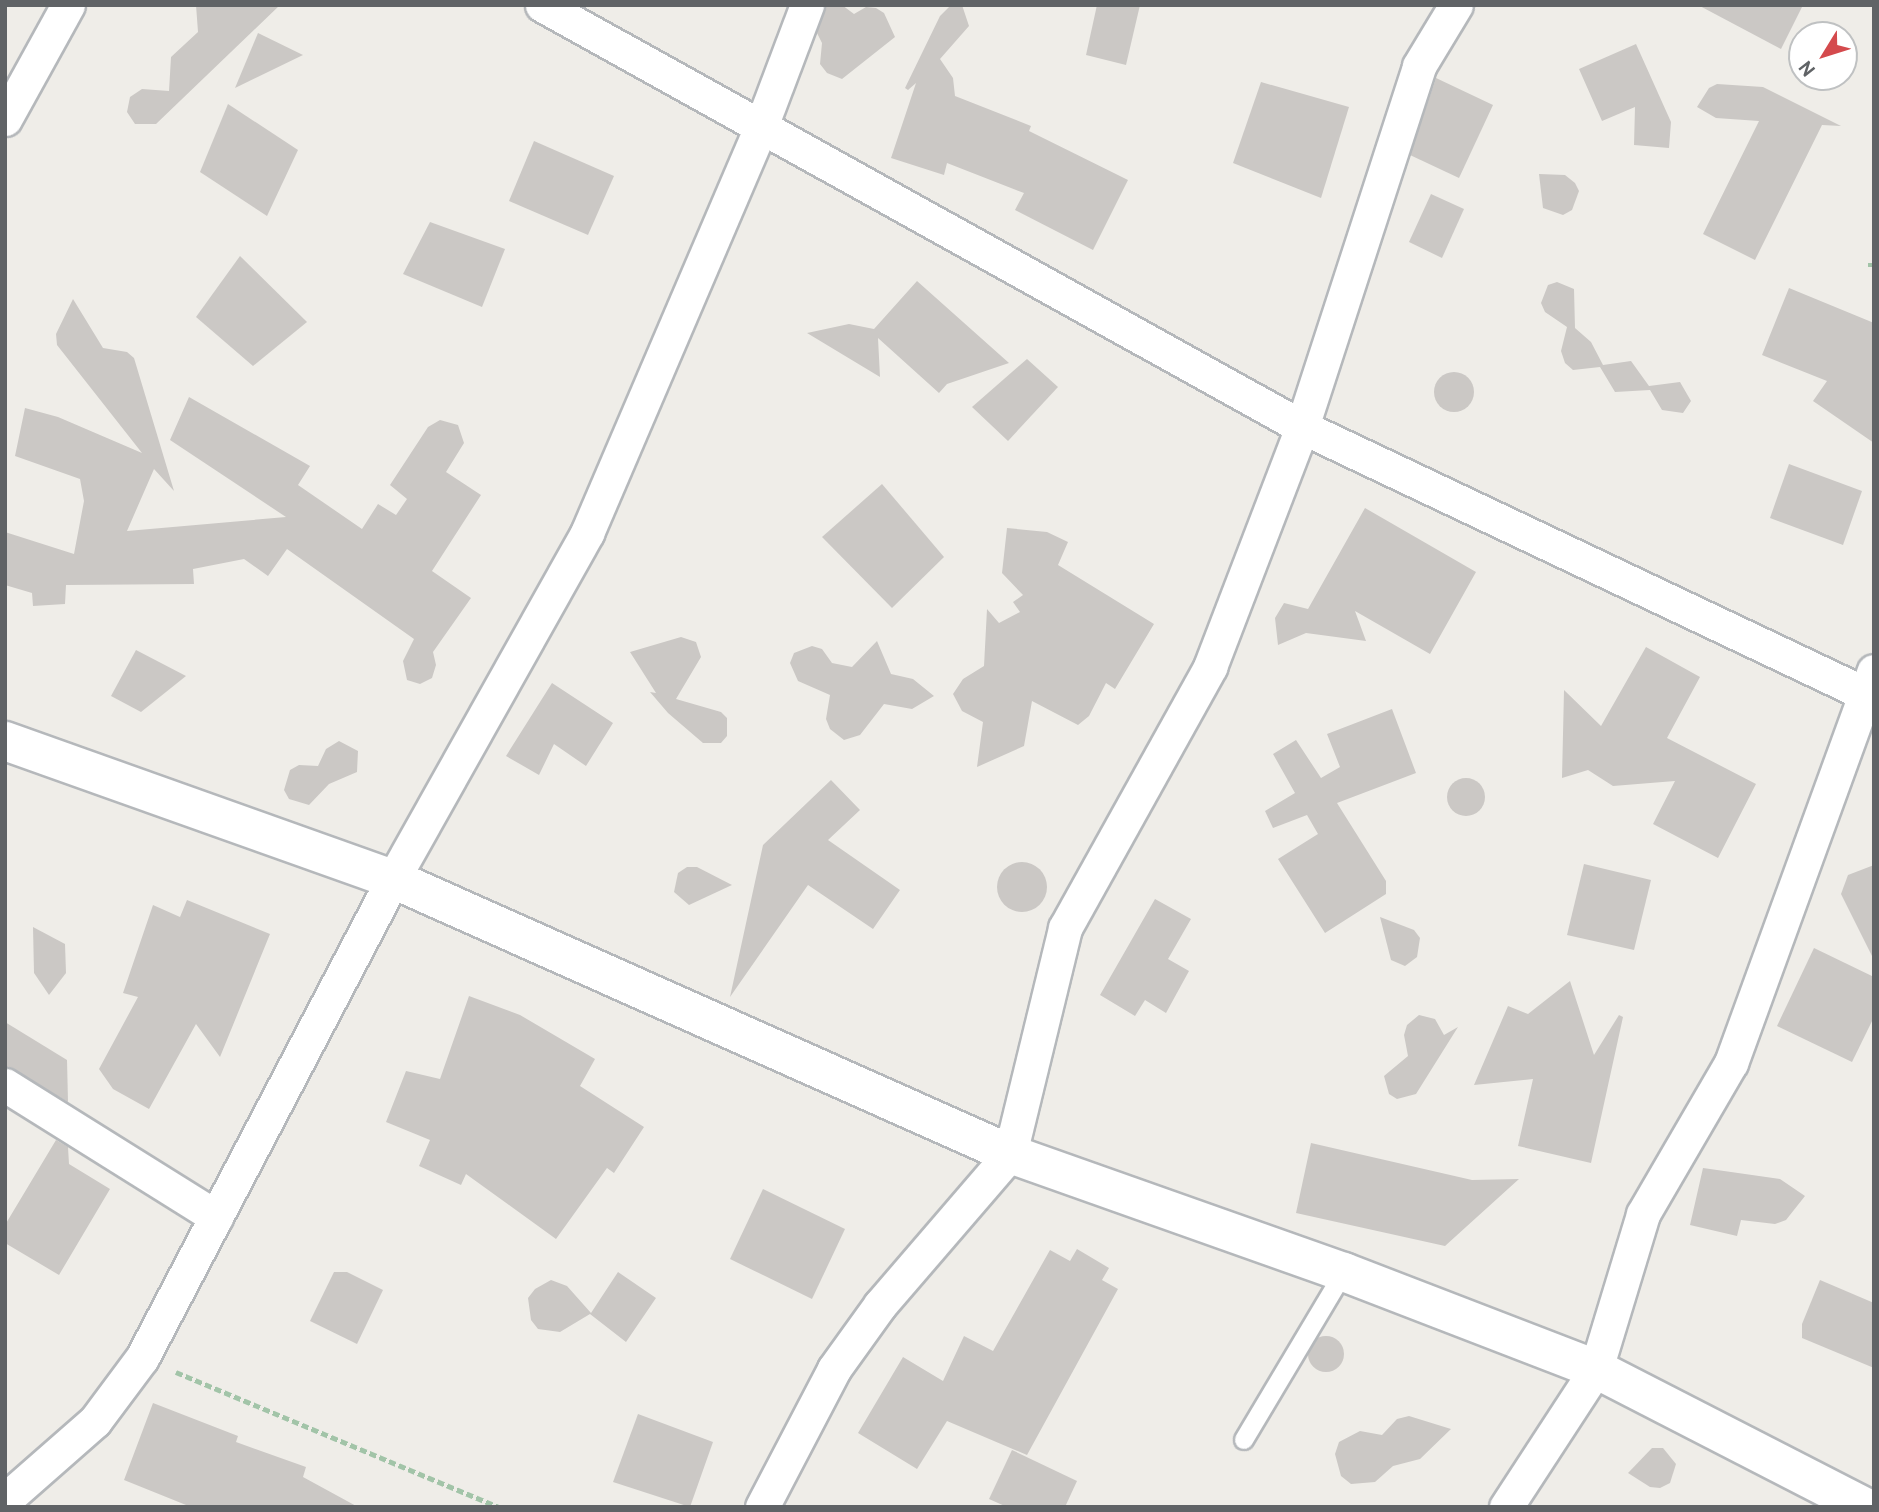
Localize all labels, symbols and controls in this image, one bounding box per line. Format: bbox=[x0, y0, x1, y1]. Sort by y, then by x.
north arrow bbox=[1788, 21, 1858, 91]
text: N bbox=[1794, 55, 1822, 80]

